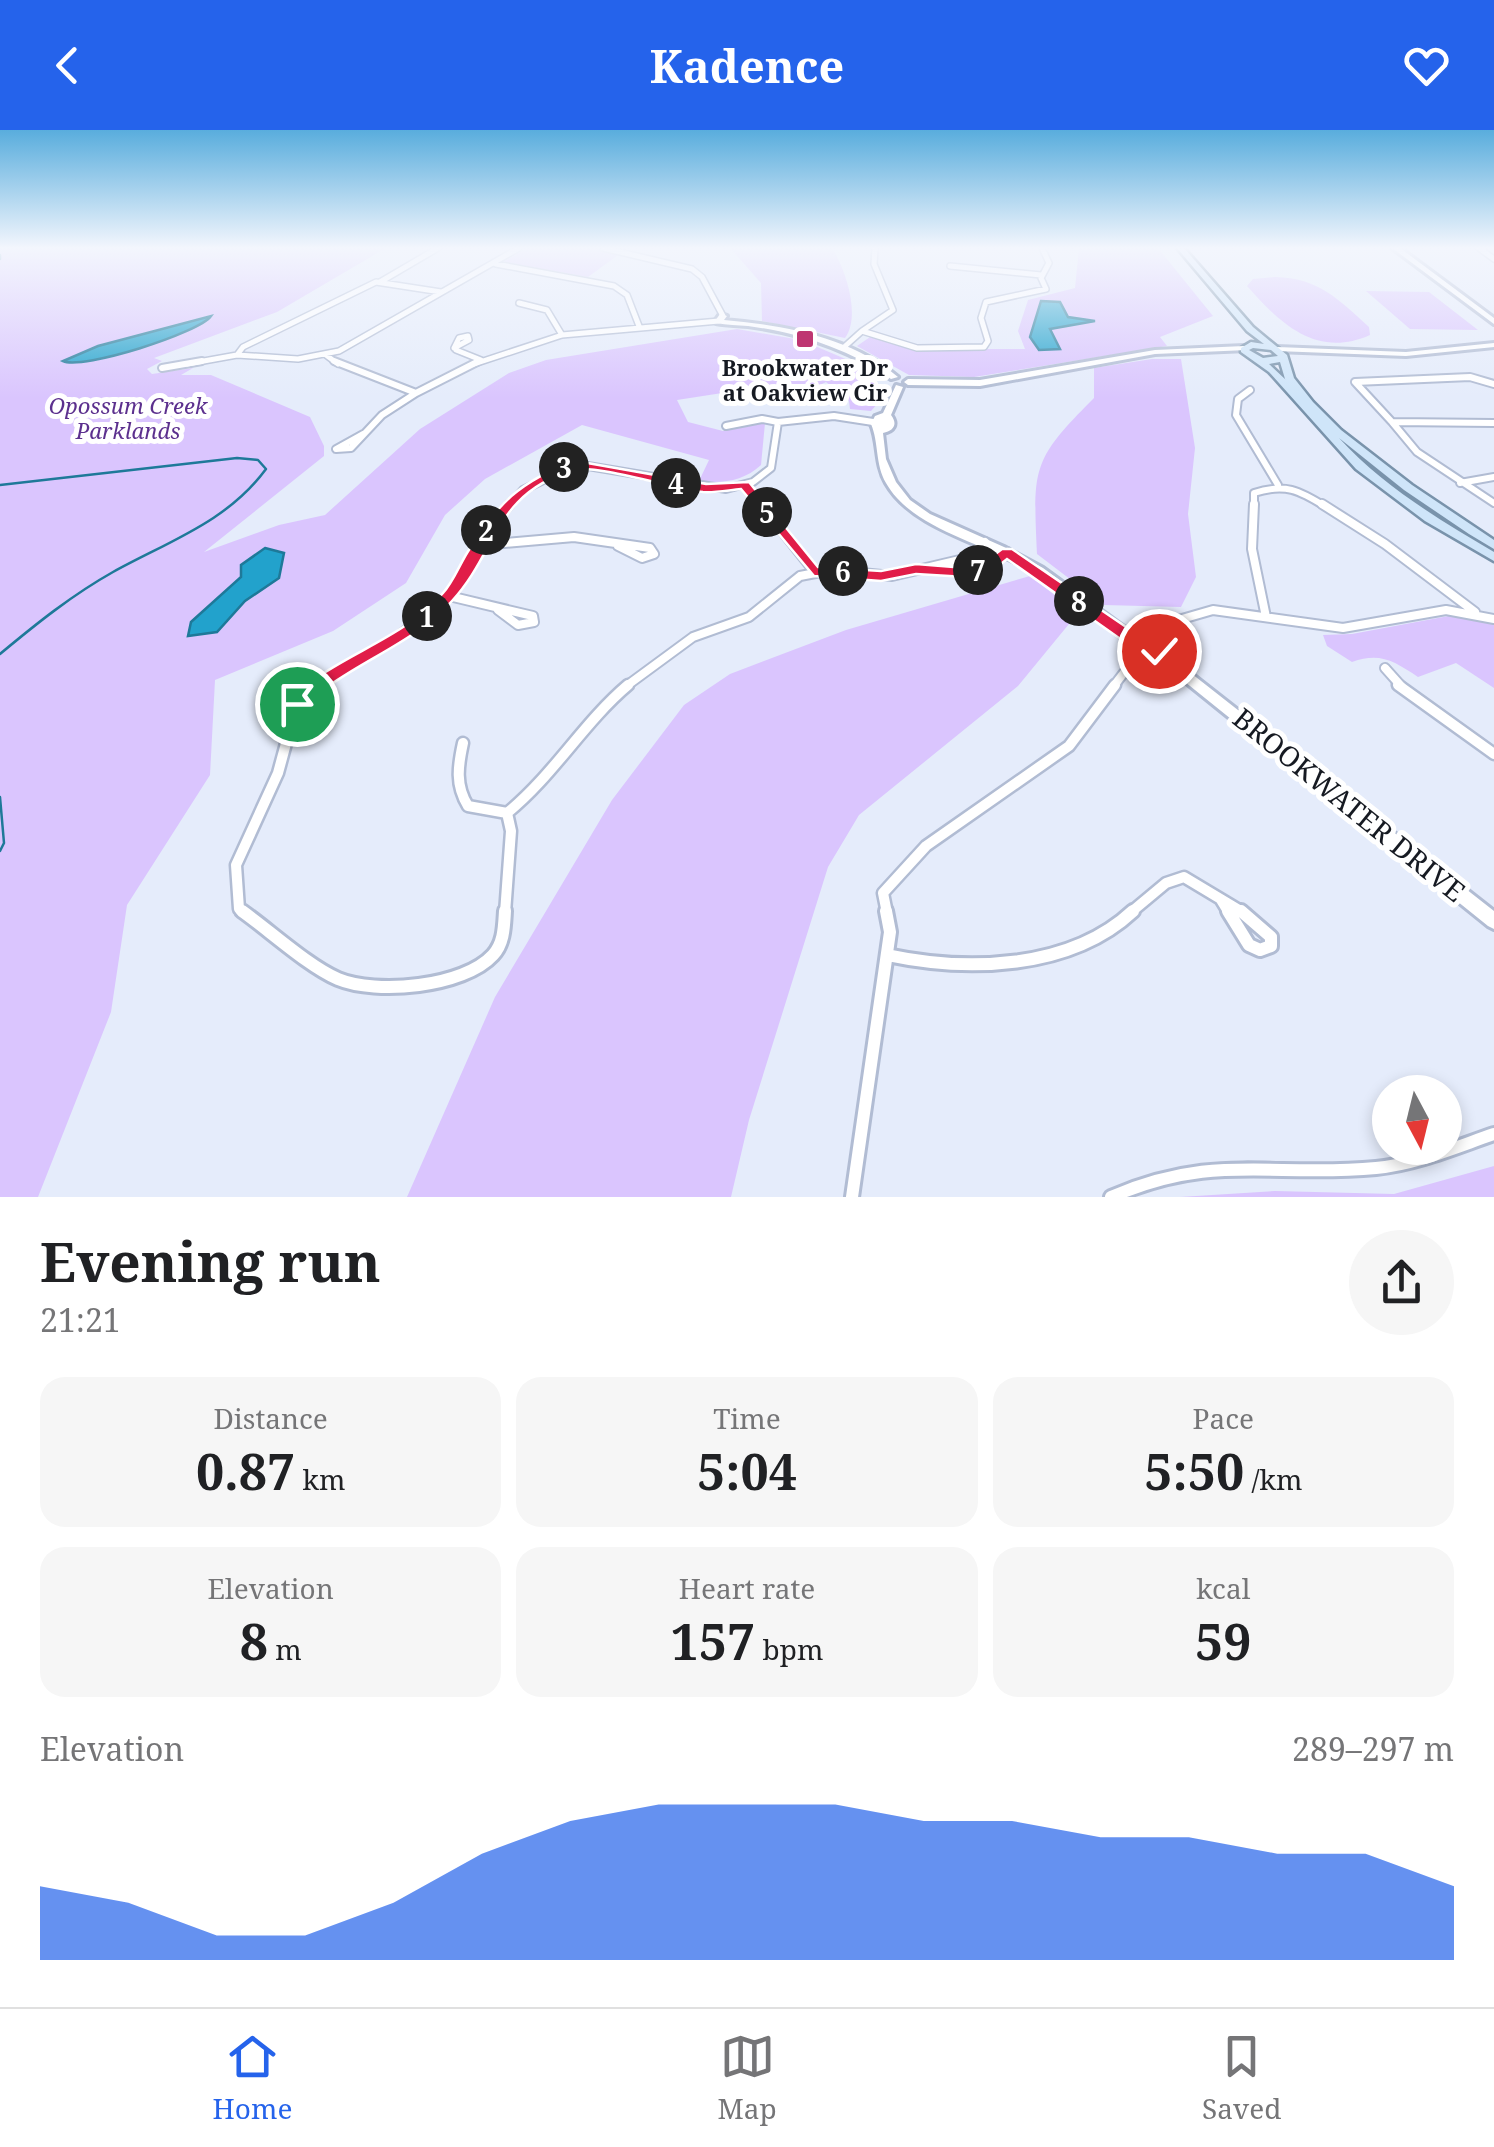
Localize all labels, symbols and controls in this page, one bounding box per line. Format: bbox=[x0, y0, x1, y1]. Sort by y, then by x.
text: Kadence bbox=[650, 35, 844, 96]
icon: back bbox=[40, 38, 95, 93]
icon: heart bbox=[1399, 38, 1454, 93]
marker: Brookwater Dr at Oakview Cir bbox=[794, 328, 816, 350]
place label: Brookwater Dr at Oakview Cir bbox=[722, 352, 889, 407]
park label: Opossum Creek Parklands bbox=[49, 390, 209, 445]
pin: 3 bbox=[539, 442, 589, 492]
text: 3 bbox=[556, 448, 572, 486]
pin: 4 bbox=[651, 458, 701, 508]
text: 4 bbox=[668, 464, 684, 502]
pin: 5 bbox=[742, 487, 792, 537]
text: 5 bbox=[759, 493, 775, 531]
pin: 2 bbox=[461, 505, 511, 555]
text: 2 bbox=[478, 511, 494, 549]
pin: 7 bbox=[953, 545, 1003, 595]
pin: 6 bbox=[818, 546, 868, 596]
text: 7 bbox=[970, 551, 986, 589]
text: 6 bbox=[835, 552, 851, 590]
pin: 8 bbox=[1054, 576, 1104, 626]
text: 8 bbox=[1071, 582, 1087, 620]
pin: 1 bbox=[402, 591, 452, 641]
text: 1 bbox=[419, 597, 435, 635]
pin bbox=[1117, 609, 1202, 694]
icon: check bbox=[1132, 624, 1187, 679]
pin bbox=[255, 662, 340, 747]
icon: arrive bbox=[270, 677, 325, 732]
street label: BROOKWATER DRIVE bbox=[1226, 699, 1474, 910]
north arrow bbox=[1372, 1075, 1462, 1165]
map controls bbox=[1372, 1075, 1462, 1165]
text: Evening run bbox=[40, 1223, 381, 1298]
button: share bbox=[1349, 1230, 1454, 1335]
text: 21:21 bbox=[40, 1298, 121, 1341]
text: Distance bbox=[213, 1399, 328, 1437]
text: Time bbox=[713, 1399, 781, 1437]
text: Pace bbox=[1193, 1399, 1254, 1437]
text: 0.87 bbox=[196, 1437, 295, 1505]
text: 5:04 bbox=[697, 1437, 797, 1505]
text: 5:50 bbox=[1144, 1437, 1244, 1505]
text: km bbox=[295, 1460, 345, 1498]
text: /km bbox=[1244, 1460, 1302, 1498]
text: Elevation bbox=[208, 1569, 334, 1607]
text: Heart rate bbox=[679, 1569, 815, 1607]
text: kcal bbox=[1196, 1569, 1250, 1607]
text: 8 bbox=[240, 1607, 268, 1675]
text: 157 bbox=[671, 1607, 755, 1675]
text: 59 bbox=[1195, 1607, 1252, 1675]
text: m bbox=[268, 1630, 302, 1668]
text: bpm bbox=[755, 1630, 823, 1668]
text: Elevation bbox=[40, 1727, 184, 1770]
text: 289–297 m bbox=[1292, 1727, 1454, 1770]
tab: Home bbox=[213, 2029, 292, 2127]
tab: Map bbox=[718, 2029, 777, 2127]
tab: Saved bbox=[1202, 2029, 1281, 2127]

